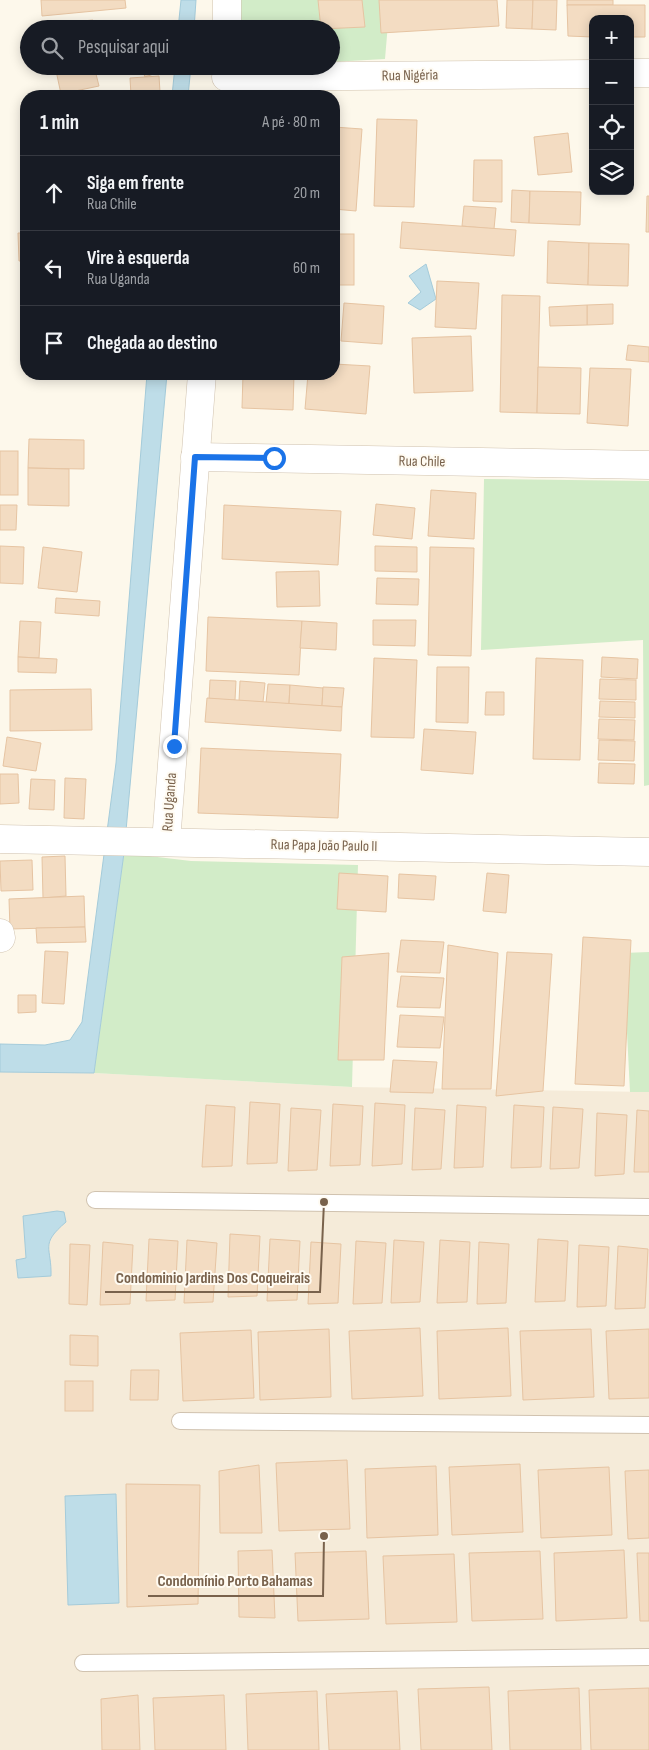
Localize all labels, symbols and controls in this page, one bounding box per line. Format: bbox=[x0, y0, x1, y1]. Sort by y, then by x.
map controls bbox=[589, 15, 634, 195]
button: + bbox=[589, 15, 634, 60]
search box bbox=[20, 20, 340, 75]
icon: search bbox=[38, 34, 66, 62]
text: Pesquisar aqui bbox=[78, 36, 169, 59]
button: − bbox=[589, 60, 634, 105]
street label: Rua Nigéria bbox=[382, 66, 439, 85]
button: locate bbox=[589, 105, 634, 150]
text: 1 min bbox=[40, 110, 79, 135]
text: A pé · 80 m bbox=[262, 113, 320, 132]
button: layers bbox=[589, 150, 634, 195]
text: Siga em frente bbox=[87, 172, 184, 195]
icon: ahead bbox=[40, 179, 68, 207]
text: 20 m bbox=[293, 184, 320, 203]
text: Rua Chile bbox=[87, 195, 137, 214]
text: Vire à esquerda bbox=[87, 247, 189, 270]
icon: left bbox=[40, 254, 68, 282]
text: 60 m bbox=[293, 259, 320, 278]
text: Rua Uganda bbox=[87, 270, 150, 289]
icon: arrive bbox=[40, 329, 68, 357]
text: Chegada ao destino bbox=[87, 332, 217, 355]
route start bbox=[263, 447, 286, 470]
street label: Rua Chile bbox=[398, 452, 445, 471]
route end bbox=[163, 735, 186, 758]
street label: Rua Uganda bbox=[158, 772, 181, 832]
street label: Rua Papa João Paulo II bbox=[270, 835, 378, 856]
callout: Condominio Jardins Dos Coqueirais bbox=[105, 1261, 320, 1292]
text: Condominio Jardins Dos Coqueirais bbox=[116, 1269, 310, 1288]
callout: Condomínio Porto Bahamas bbox=[148, 1565, 323, 1596]
text: Condomínio Porto Bahamas bbox=[157, 1572, 313, 1591]

